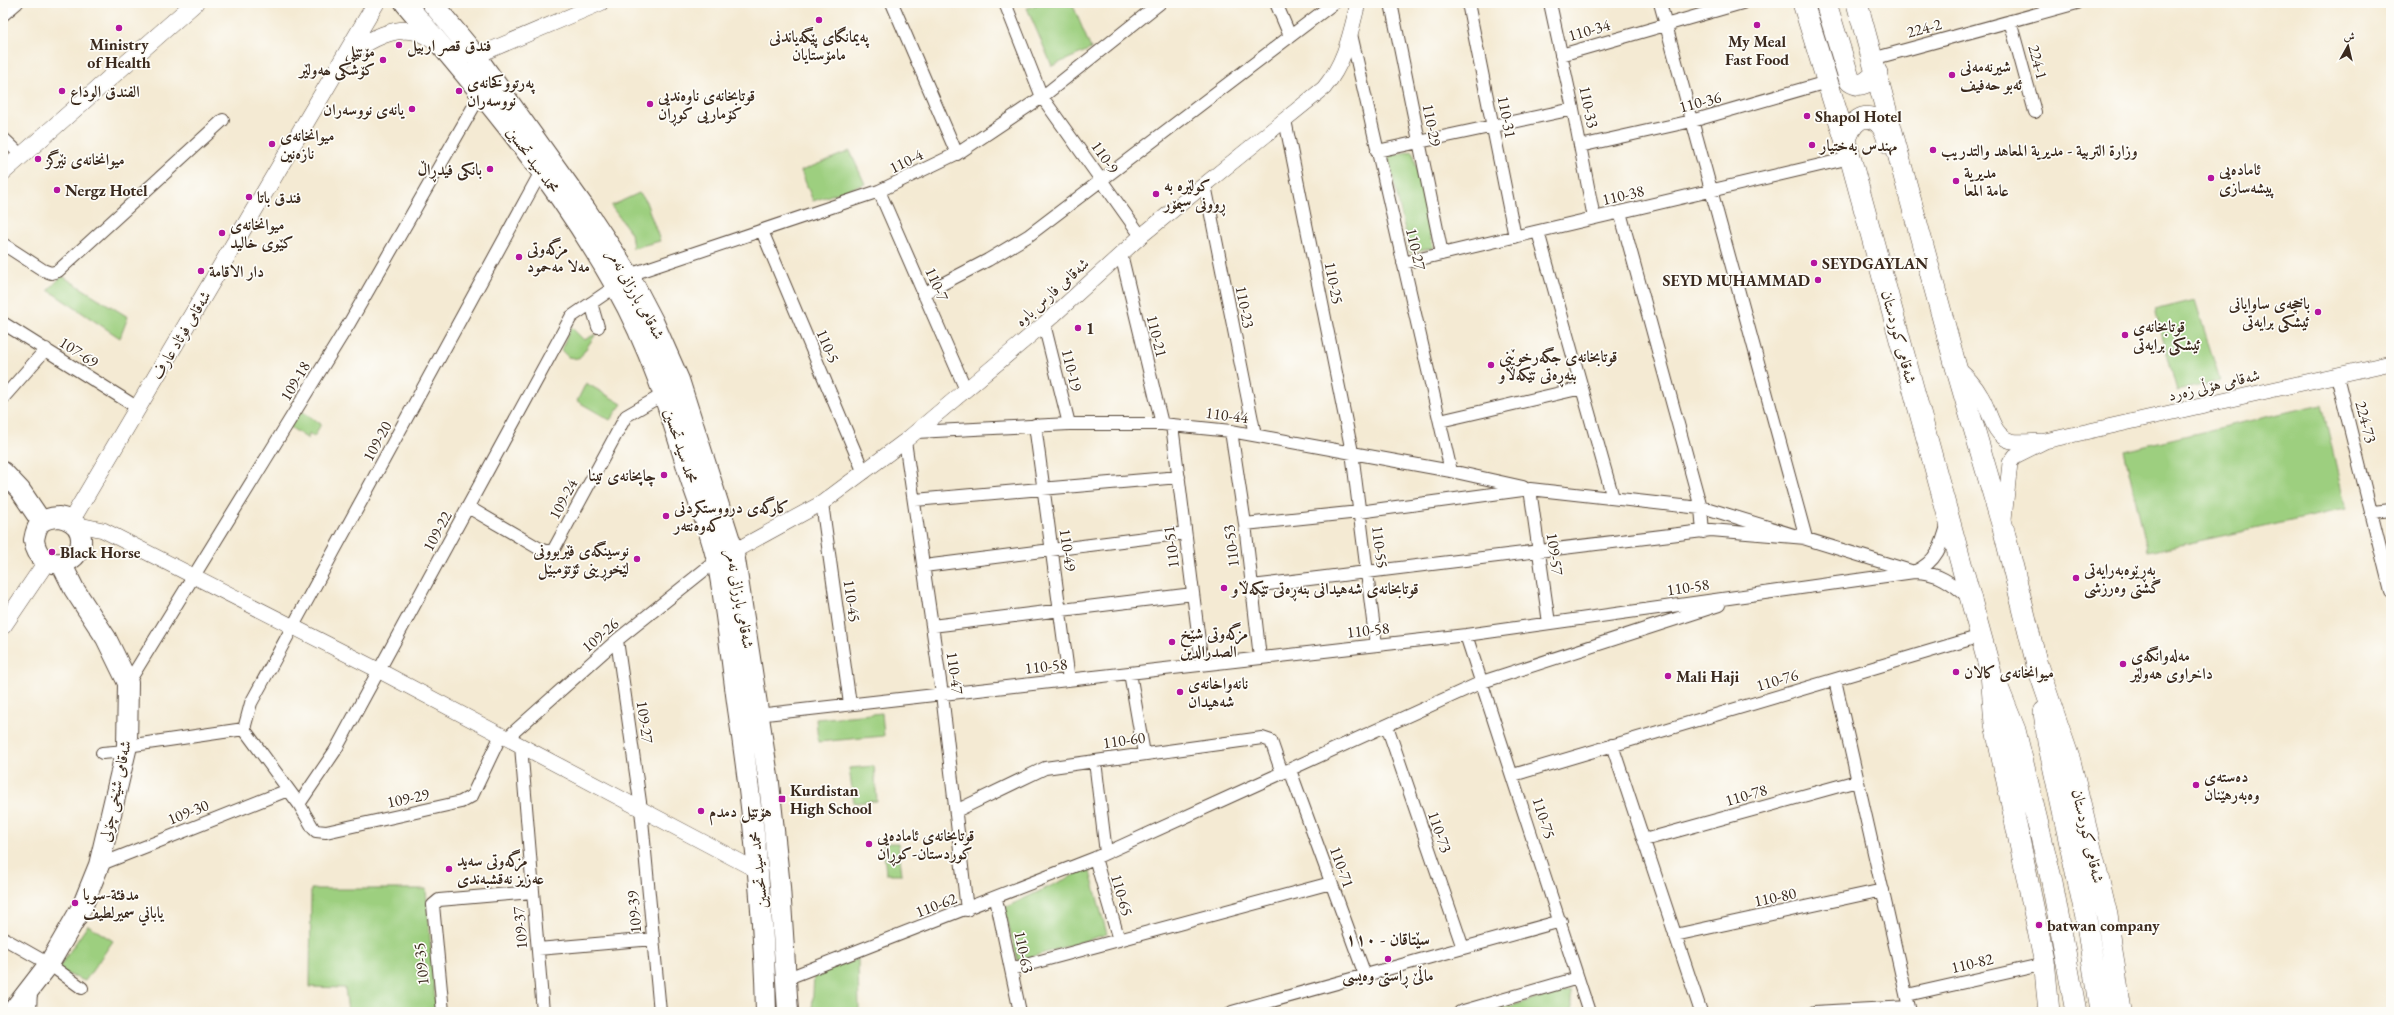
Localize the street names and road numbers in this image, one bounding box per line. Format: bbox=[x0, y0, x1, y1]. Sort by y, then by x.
street label: 224-2 bbox=[1904, 13, 1944, 43]
street label: 110-34 bbox=[1566, 14, 1613, 46]
street label: 224-1 bbox=[2023, 42, 2053, 82]
street label: 110-33 bbox=[1574, 84, 1604, 130]
street label: 110-36 bbox=[1677, 86, 1724, 118]
street label: 110-31 bbox=[1493, 94, 1521, 140]
street label: 110-29 bbox=[1418, 102, 1446, 148]
street label: محمد سید تحسین bbox=[502, 122, 564, 198]
street label: 110-9 bbox=[1086, 137, 1124, 178]
street label: 110-4 bbox=[886, 144, 927, 178]
street label: 110-38 bbox=[1600, 180, 1647, 210]
street label: 110-27 bbox=[1401, 226, 1431, 273]
street label: شەقامی بارزانی نەمر bbox=[602, 245, 670, 344]
street label: شەقامی فارس باوە bbox=[1010, 253, 1094, 331]
street label: 110-25 bbox=[1320, 260, 1348, 306]
street label: 110-7 bbox=[920, 264, 954, 305]
street label: 110-23 bbox=[1231, 284, 1259, 330]
street label: شەقامی فوئاد عارف bbox=[146, 287, 216, 383]
street label: شەقامی کوردستان bbox=[1876, 288, 1922, 386]
street label: 110-21 bbox=[1142, 313, 1172, 359]
street label: 110-5 bbox=[811, 326, 845, 366]
street label: 107-69 bbox=[55, 332, 103, 373]
street label: 110-19 bbox=[1057, 347, 1087, 394]
street label: 109-18 bbox=[275, 357, 315, 405]
street label: شەقامی هۆڵی زەرد bbox=[2166, 364, 2262, 406]
street label: 224-73 bbox=[2350, 399, 2382, 446]
street label: 110-44 bbox=[1204, 402, 1250, 428]
street label: محمد سید تحسین bbox=[659, 406, 703, 486]
street label: 109-20 bbox=[357, 417, 397, 465]
street label: 109-24 bbox=[544, 475, 582, 523]
street label: 109-22 bbox=[417, 507, 457, 555]
street label: 110-53 bbox=[1218, 523, 1244, 569]
street label: 110-51 bbox=[1158, 524, 1184, 570]
street label: 110-55 bbox=[1367, 524, 1393, 570]
street label: 110-49 bbox=[1055, 527, 1081, 573]
street label: 109-57 bbox=[1542, 531, 1568, 577]
street label: شەقامی بارزانی نەمر bbox=[720, 548, 759, 651]
street label: 110-58 bbox=[1665, 574, 1711, 600]
street label: 110-45 bbox=[839, 578, 865, 624]
street label: 109-26 bbox=[577, 613, 623, 657]
street label: 110-58 bbox=[1346, 617, 1391, 643]
street label: 110-47 bbox=[942, 650, 968, 696]
street label: 110-58 bbox=[1024, 653, 1069, 679]
street label: 110-76 bbox=[1754, 664, 1801, 696]
street label: 109-27 bbox=[632, 699, 658, 745]
street label: 110-60 bbox=[1101, 727, 1147, 753]
street label: شەقامی شێخی چۆلی bbox=[94, 738, 137, 844]
street label: 110-78 bbox=[1723, 779, 1770, 811]
street label: 109-29 bbox=[385, 783, 431, 813]
street label: شەقامی کوردستان bbox=[2067, 787, 2109, 885]
street label: 109-30 bbox=[164, 794, 212, 830]
street label: 110-75 bbox=[1527, 794, 1561, 842]
street label: 110-73 bbox=[1423, 808, 1457, 856]
street label: محمد سید تحسین bbox=[743, 830, 773, 910]
street label: 110-71 bbox=[1325, 843, 1359, 891]
street label: 110-65 bbox=[1106, 872, 1138, 918]
street label: 110-80 bbox=[1752, 882, 1798, 912]
street label: 110-62 bbox=[912, 887, 960, 922]
street label: 109-39 bbox=[622, 889, 646, 934]
street label: 109-37 bbox=[508, 905, 532, 950]
street label: 110-63 bbox=[1009, 929, 1039, 975]
street label: 109-35 bbox=[408, 942, 434, 986]
street label: 110-82 bbox=[1949, 948, 1996, 978]

